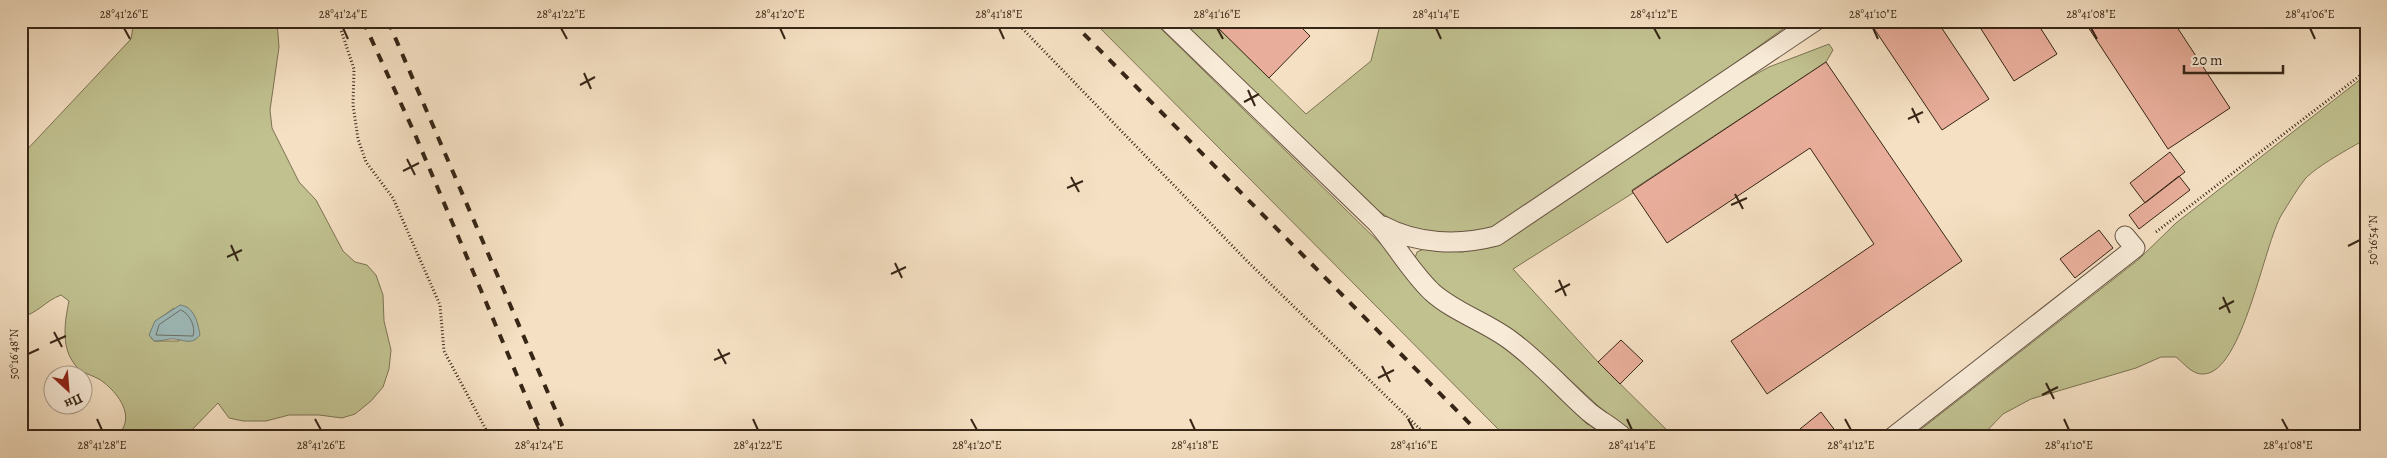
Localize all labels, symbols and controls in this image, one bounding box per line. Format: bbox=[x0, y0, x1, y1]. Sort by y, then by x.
text: 28°41'26"E bbox=[100, 6, 148, 22]
text: 28°41'24"E bbox=[319, 6, 367, 22]
text: 28°41'22"E bbox=[537, 6, 585, 22]
text: 28°41'20"E bbox=[755, 6, 805, 22]
text: 28°41'18"E bbox=[975, 6, 1023, 22]
text: 28°41'16"E bbox=[1193, 6, 1241, 22]
text: 28°41'14"E bbox=[1412, 6, 1460, 22]
text: 28°41'12"E bbox=[1630, 6, 1678, 22]
text: 28°41'10"E bbox=[1849, 6, 1897, 22]
text: 28°41'08"E bbox=[2066, 6, 2116, 22]
text: 28°41'06"E bbox=[2285, 6, 2335, 22]
scale bar bbox=[2184, 42, 2283, 74]
text: 20 m bbox=[2192, 50, 2223, 70]
text: 50°16'54"N bbox=[2365, 215, 2381, 265]
text: 50°16'48"N bbox=[6, 328, 22, 379]
north arrow bbox=[42, 366, 92, 416]
text: Пн bbox=[61, 389, 86, 414]
text: 28°41'28"E bbox=[78, 437, 126, 453]
text: 28°41'26"E bbox=[297, 437, 345, 453]
text: 28°41'24"E bbox=[515, 437, 563, 453]
text: 28°41'22"E bbox=[734, 437, 782, 453]
text: 28°41'20"E bbox=[952, 437, 1002, 453]
text: 28°41'18"E bbox=[1171, 437, 1219, 453]
text: 28°41'16"E bbox=[1390, 437, 1438, 453]
text: 28°41'14"E bbox=[1608, 437, 1656, 453]
text: 28°41'12"E bbox=[1827, 437, 1875, 453]
text: 28°41'10"E bbox=[2045, 437, 2093, 453]
text: 28°41'08"E bbox=[2263, 437, 2313, 453]

